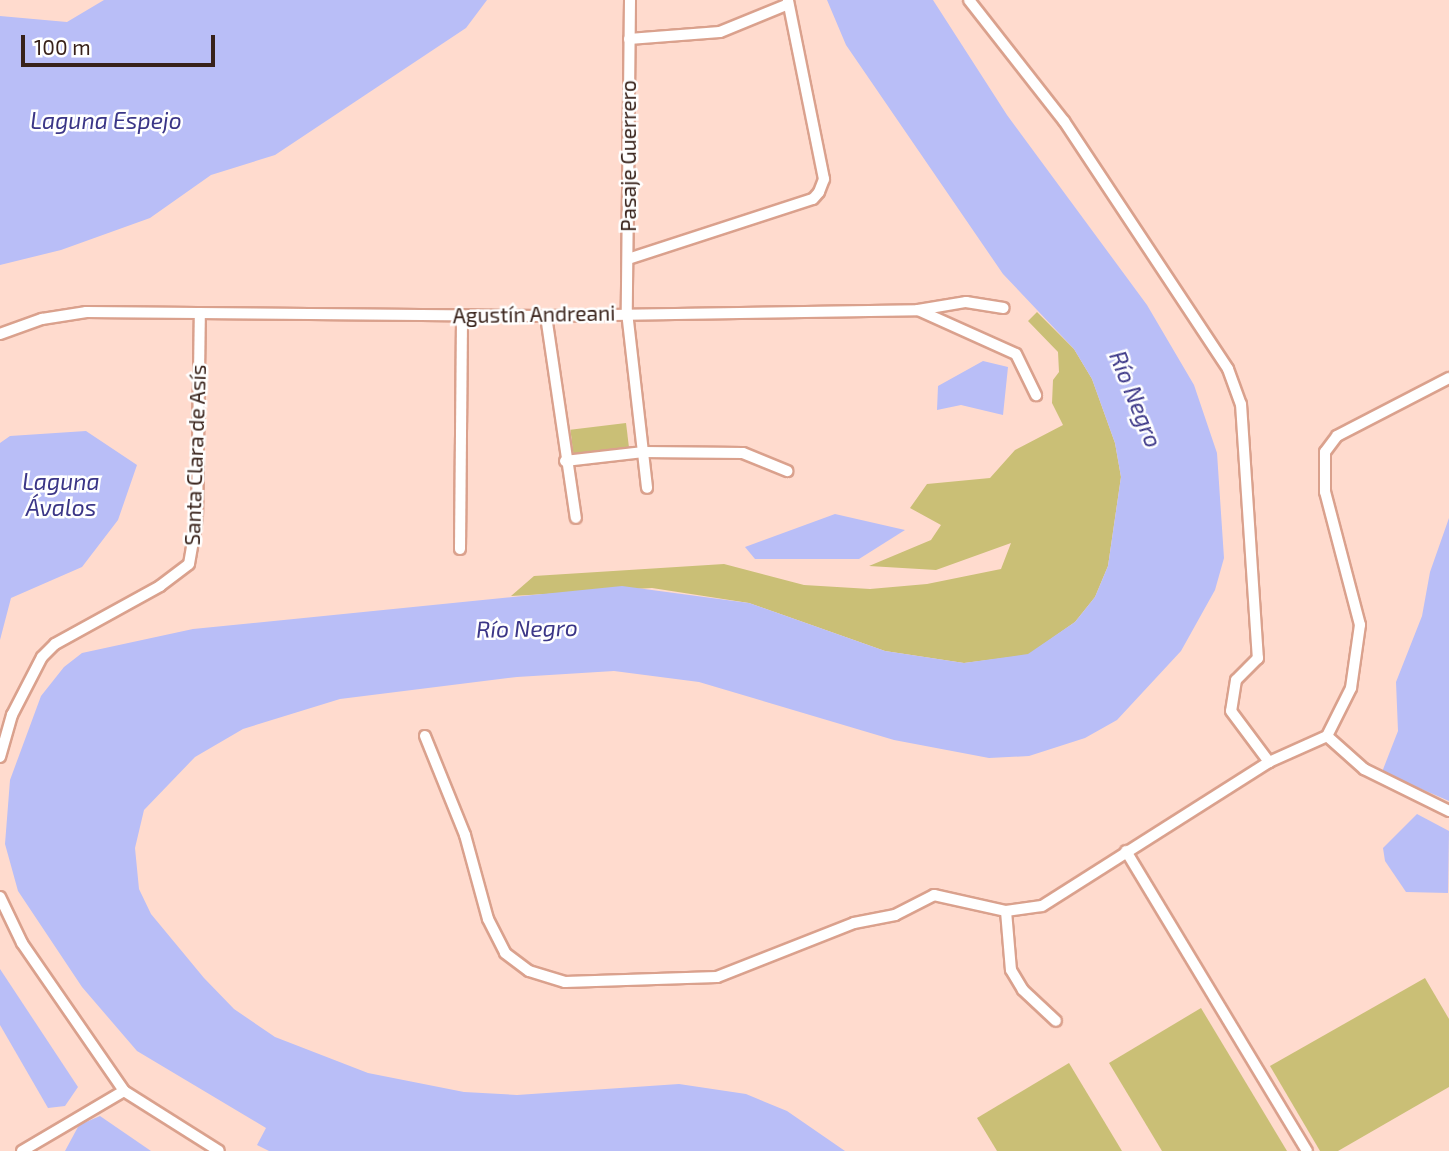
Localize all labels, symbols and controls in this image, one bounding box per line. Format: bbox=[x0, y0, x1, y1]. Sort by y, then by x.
scale bar bbox=[24, 21, 219, 65]
text: 100 m bbox=[34, 34, 91, 59]
street label: Pasaje Guerrero bbox=[615, 80, 641, 232]
water label: Laguna Espejo bbox=[30, 106, 182, 134]
street label: Agustín Andreani bbox=[452, 300, 616, 328]
water label: Río Negro bbox=[1104, 347, 1168, 451]
street label: Santa Clara de Asís bbox=[179, 364, 211, 546]
water label: Laguna Ávalos bbox=[22, 467, 100, 521]
water label: Río Negro bbox=[476, 613, 578, 643]

